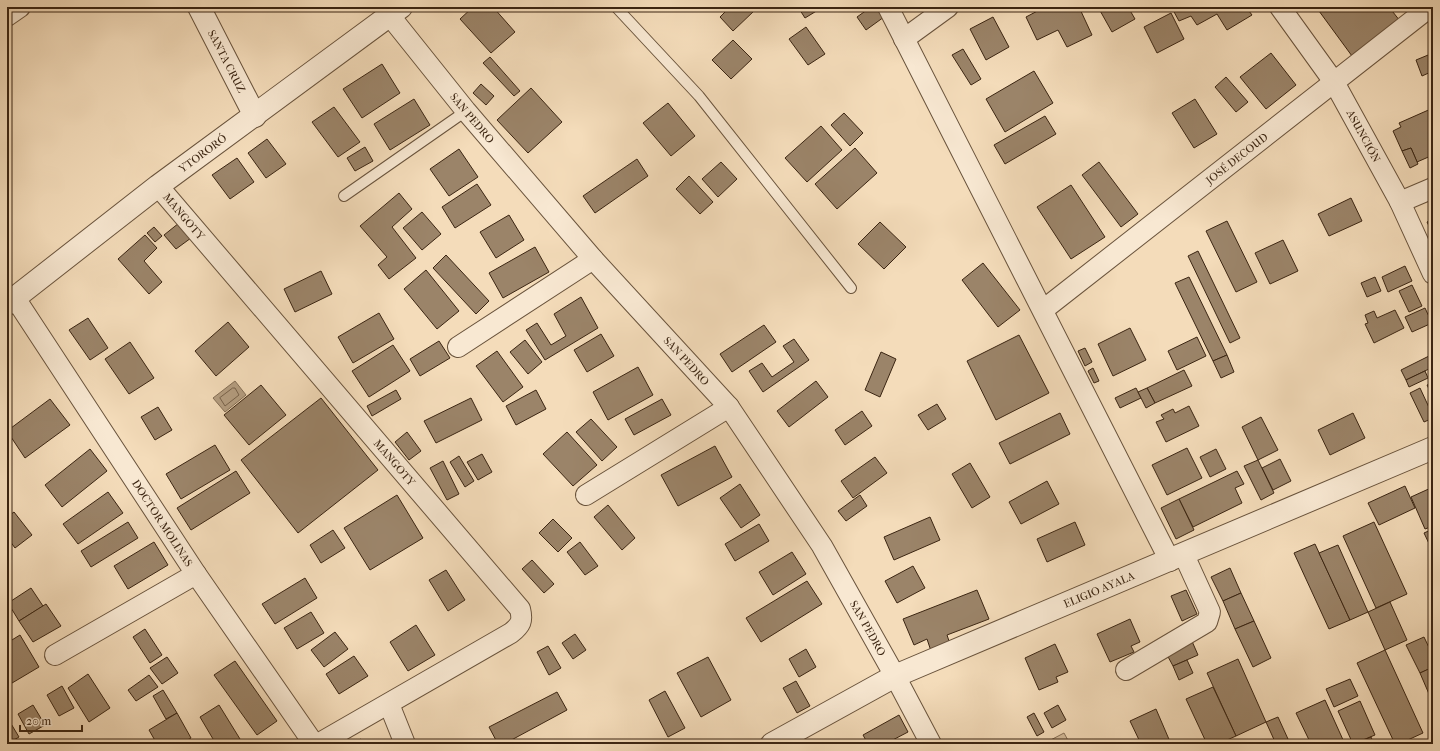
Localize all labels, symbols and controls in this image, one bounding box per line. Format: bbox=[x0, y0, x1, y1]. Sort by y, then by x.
street label: SANTA CRUZ bbox=[205, 28, 249, 95]
street label: SAN PEDRO bbox=[448, 90, 497, 146]
street label: ASUNCIÓN bbox=[1343, 106, 1384, 165]
street label: JOSÉ DECOUD bbox=[1202, 130, 1270, 187]
street label: YTORORÓ bbox=[175, 131, 229, 176]
street label: MANGOTY bbox=[161, 191, 208, 243]
street label: SAN PEDRO bbox=[661, 334, 712, 388]
street label: MANGOTY bbox=[371, 437, 418, 489]
street label: DOCTOR MOLINAS bbox=[129, 477, 196, 569]
street label: ELIGIO AYALA bbox=[1062, 569, 1137, 610]
street label: SAN PEDRO bbox=[847, 598, 889, 658]
scale bar bbox=[20, 707, 82, 733]
text: 20 m bbox=[26, 714, 51, 728]

